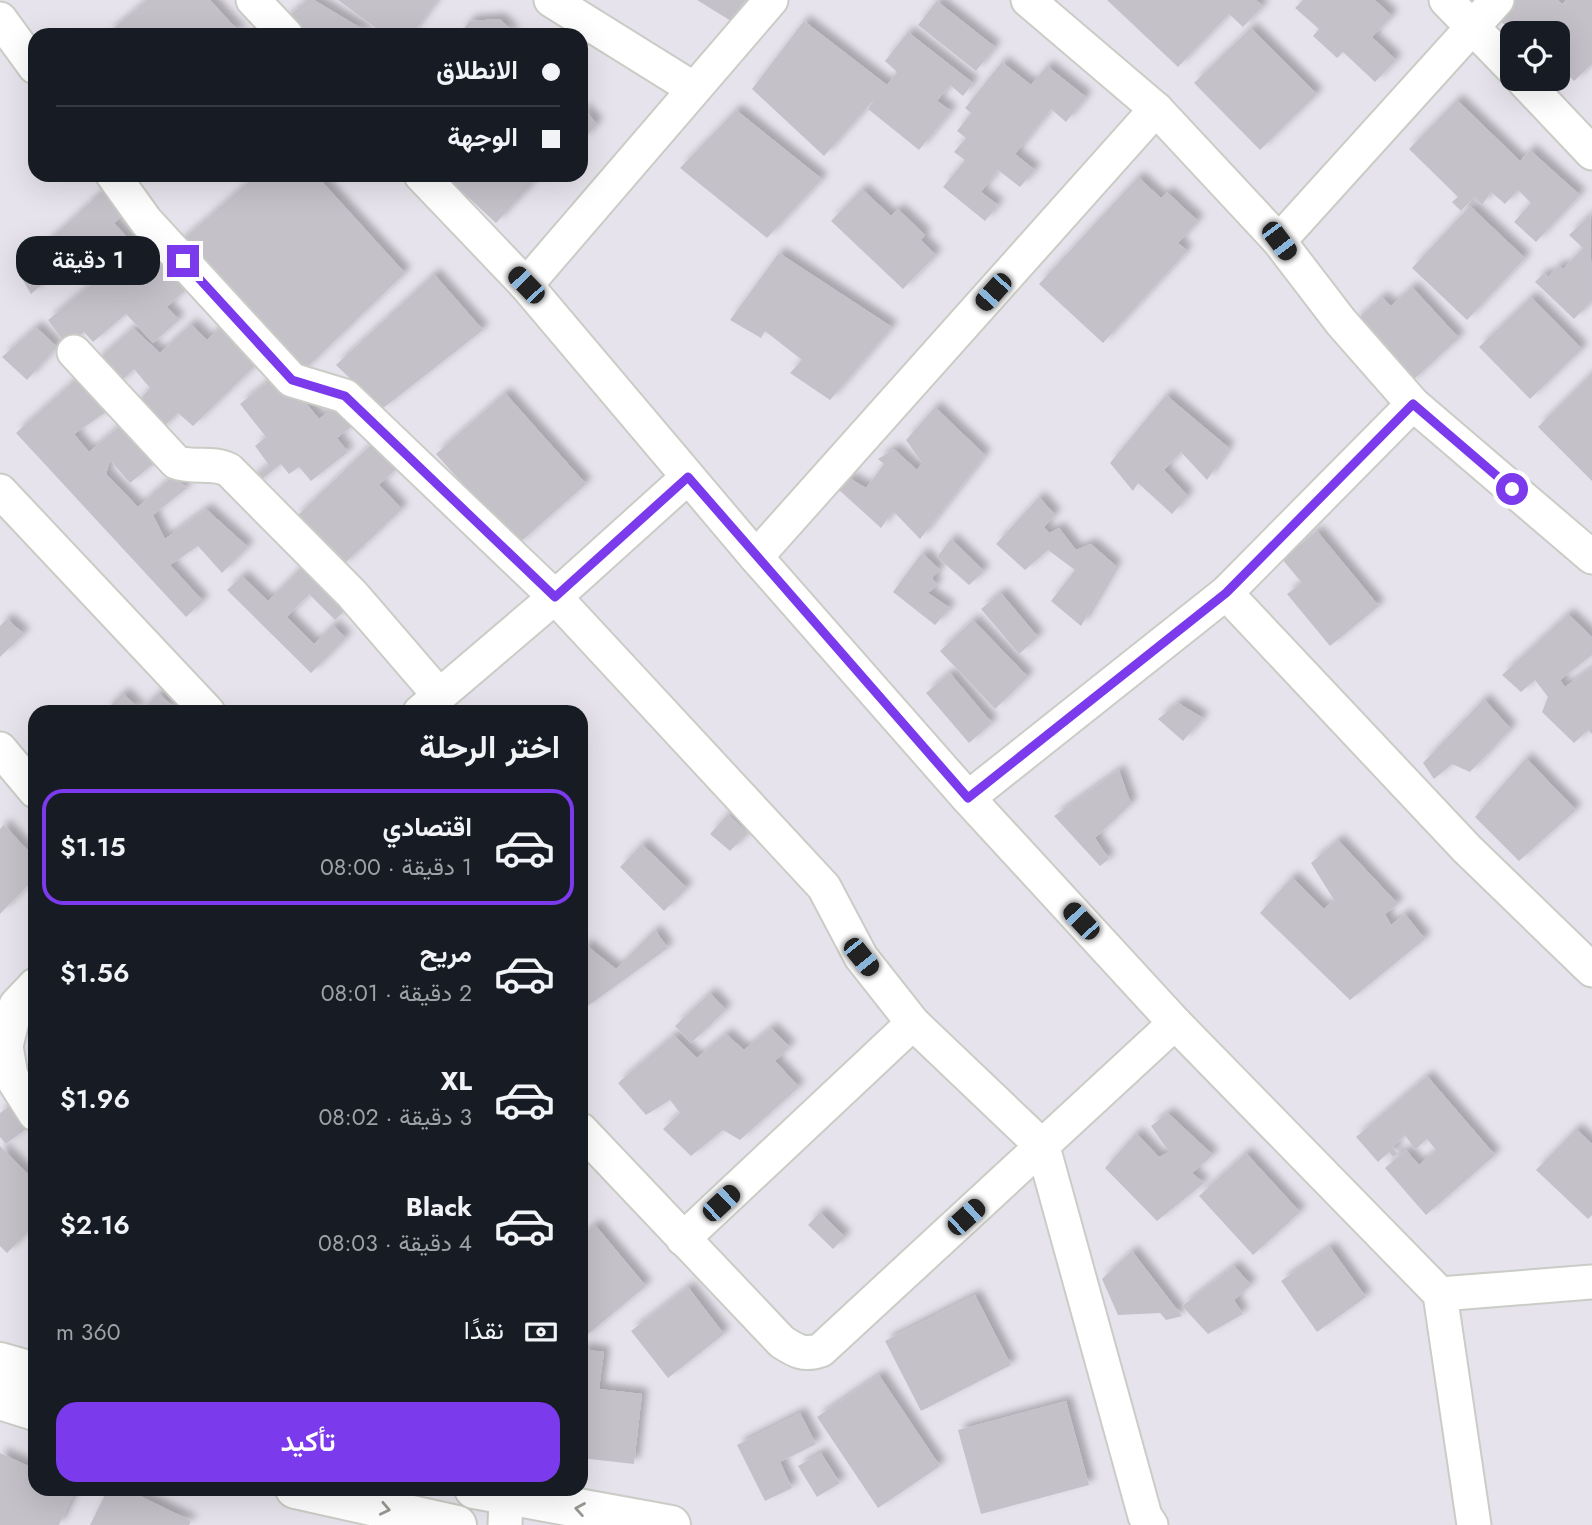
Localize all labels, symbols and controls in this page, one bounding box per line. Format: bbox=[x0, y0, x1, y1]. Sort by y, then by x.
map controls bbox=[1500, 21, 1570, 91]
button: locate bbox=[1500, 21, 1570, 91]
text: الانطلاق bbox=[436, 51, 518, 89]
text: الوجهة bbox=[447, 118, 518, 156]
car bbox=[1258, 218, 1301, 264]
callout: 1 دقيقة bbox=[15, 236, 158, 286]
text: 1 دقيقة bbox=[52, 243, 124, 277]
route end bbox=[167, 245, 199, 277]
car bbox=[504, 263, 549, 307]
car bbox=[972, 269, 1015, 315]
route start bbox=[1496, 473, 1528, 505]
text: اختر الرحلة bbox=[419, 724, 560, 770]
text: اقتصادي bbox=[383, 808, 472, 846]
icon: car bbox=[493, 816, 556, 879]
text: $1.15 bbox=[60, 828, 126, 866]
text: 1 دقيقة · 08:00 bbox=[320, 850, 472, 884]
car bbox=[1059, 898, 1104, 944]
text: مريح bbox=[420, 934, 472, 972]
car bbox=[840, 934, 883, 980]
icon: car bbox=[493, 942, 556, 1005]
text: $1.56 bbox=[60, 954, 130, 992]
text: 2 دقيقة · 08:01 bbox=[321, 976, 472, 1010]
text: XL bbox=[440, 1062, 472, 1100]
icon: car bbox=[493, 1068, 556, 1131]
text: $1.96 bbox=[60, 1080, 130, 1118]
text: 3 دقيقة · 08:02 bbox=[318, 1100, 472, 1134]
car bbox=[699, 1181, 744, 1225]
text: Black bbox=[406, 1188, 472, 1226]
icon: car bbox=[493, 1194, 556, 1257]
car bbox=[944, 1195, 989, 1239]
text: $2.16 bbox=[60, 1206, 130, 1244]
text: 4 دقيقة · 08:03 bbox=[318, 1226, 472, 1260]
text: نقدًا bbox=[464, 1311, 504, 1349]
icon: cash bbox=[522, 1313, 560, 1351]
text: 360 m bbox=[56, 1315, 120, 1349]
button: تأكيد bbox=[56, 1402, 560, 1482]
one-way arrow bbox=[379, 1501, 391, 1516]
one-way arrow bbox=[574, 1502, 586, 1517]

